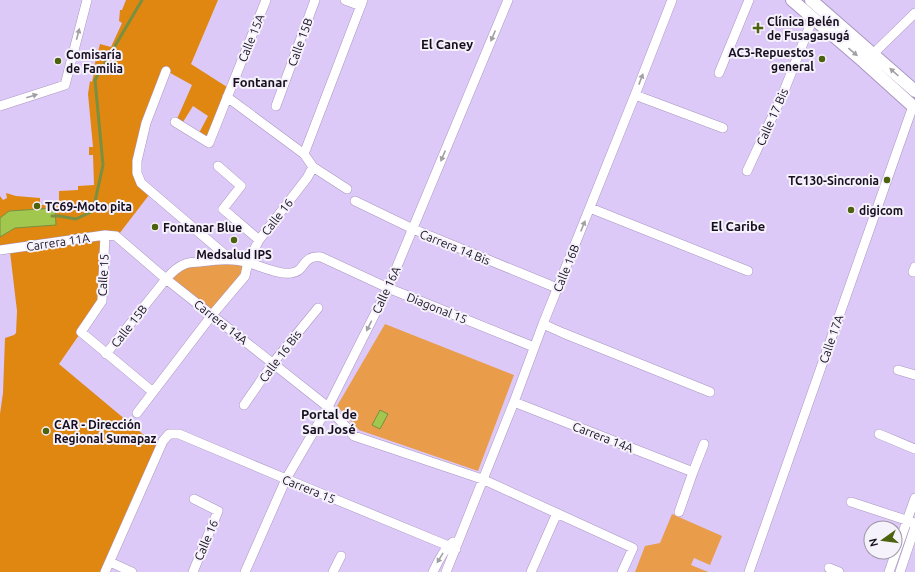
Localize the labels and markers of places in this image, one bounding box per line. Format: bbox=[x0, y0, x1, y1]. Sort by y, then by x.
place label: Clínica Belén de Fusagasugá bbox=[767, 15, 850, 42]
marker: Clínica Belén de Fusagasugá bbox=[752, 22, 764, 34]
place label: AC3-Repuestos general bbox=[728, 46, 814, 73]
place label: Comisaría de Familia bbox=[66, 48, 123, 75]
marker: AC3-Repuestos general bbox=[817, 54, 827, 64]
marker: Comisaría de Familia bbox=[53, 56, 63, 66]
place label: TC130-Sincronia bbox=[788, 174, 879, 187]
marker: TC130-Sincronia bbox=[882, 175, 892, 185]
place label: TC69-Moto pita bbox=[45, 200, 132, 213]
marker: TC69-Moto pita bbox=[32, 201, 42, 211]
place label: digicom bbox=[859, 204, 903, 217]
marker: digicom bbox=[846, 205, 856, 215]
place label: Fontanar Blue bbox=[163, 221, 242, 234]
marker: Fontanar Blue bbox=[150, 222, 160, 232]
marker: Medsalud IPS bbox=[229, 235, 239, 245]
place label: Medsalud IPS bbox=[196, 248, 272, 261]
place label: CAR - Dirección Regional Sumapaz bbox=[54, 418, 157, 445]
marker: CAR - Dirección Regional Sumapaz bbox=[41, 426, 51, 436]

